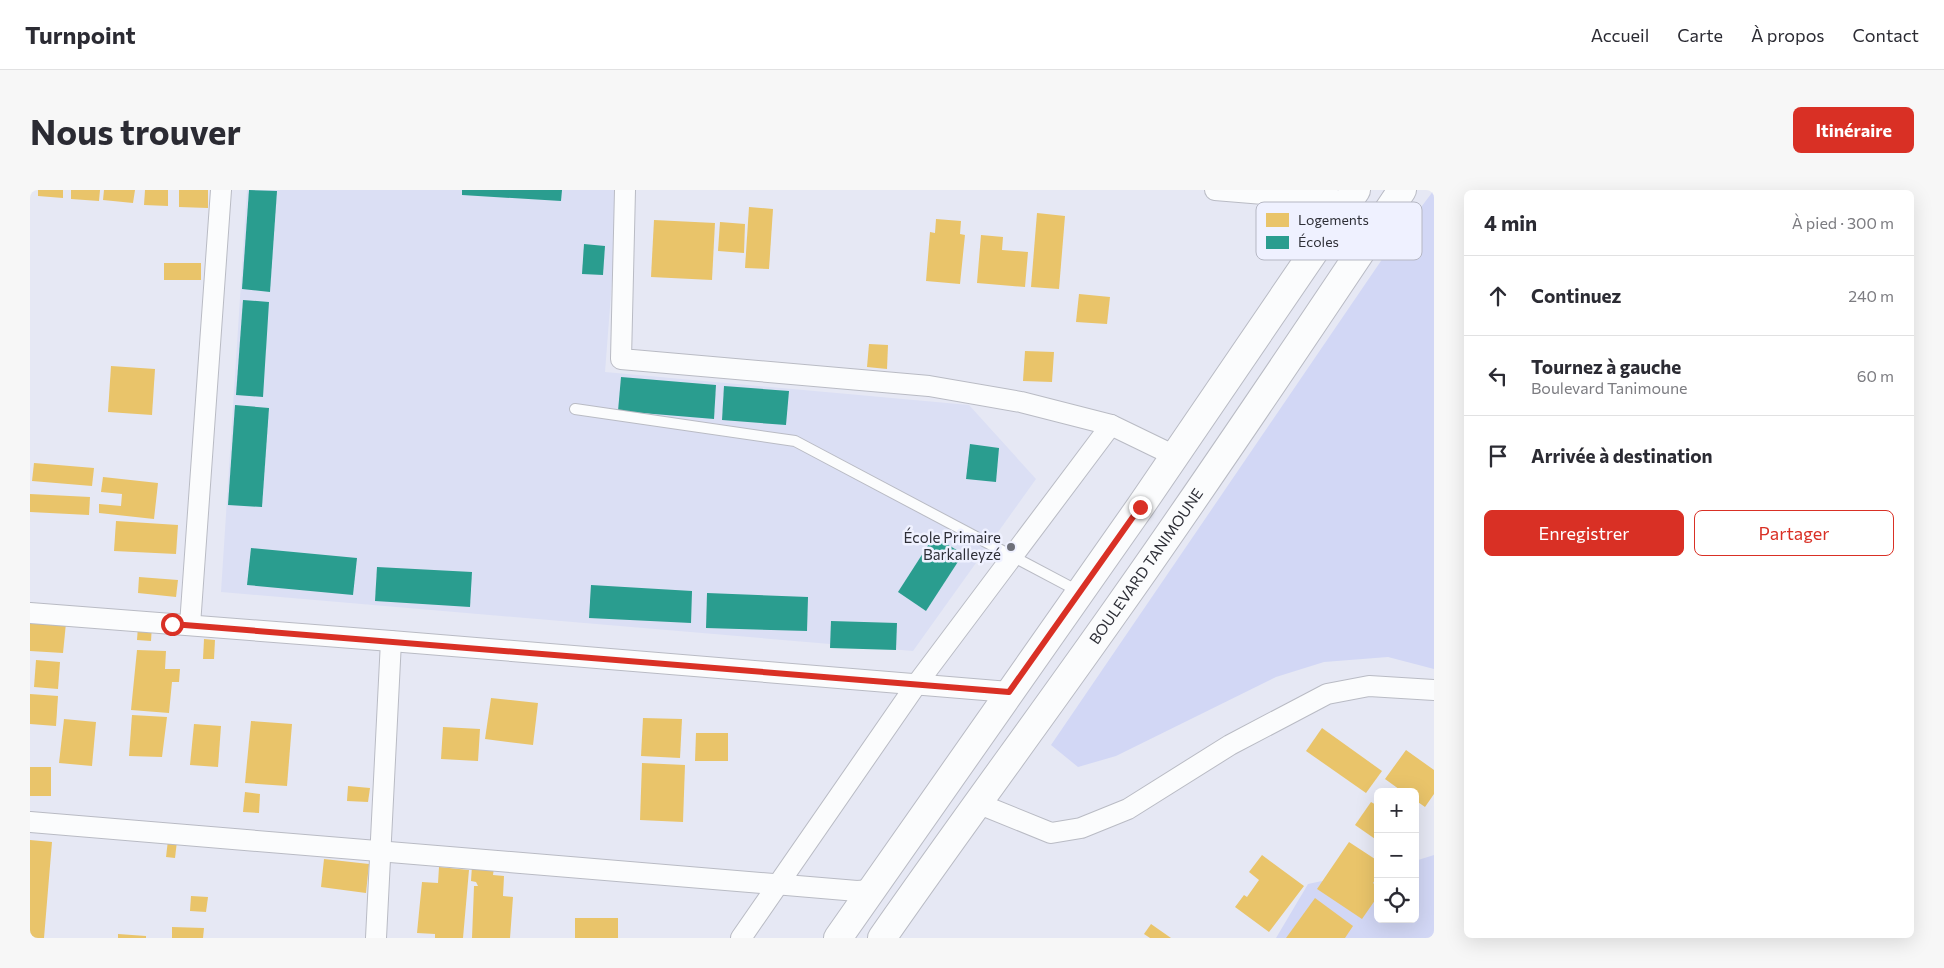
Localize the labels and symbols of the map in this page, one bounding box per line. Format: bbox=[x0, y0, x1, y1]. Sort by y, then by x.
legend bbox=[1256, 202, 1422, 260]
text: Logements bbox=[1298, 211, 1369, 228]
text: Écoles bbox=[1298, 233, 1339, 250]
street label: BOULEVARD TANIMOUNE bbox=[1085, 485, 1206, 647]
route end bbox=[1129, 496, 1152, 519]
place label: École Primaire Barkalleyzé bbox=[903, 527, 1001, 563]
marker: École Primaire Barkalleyzé bbox=[1005, 541, 1017, 553]
route start bbox=[161, 613, 184, 636]

